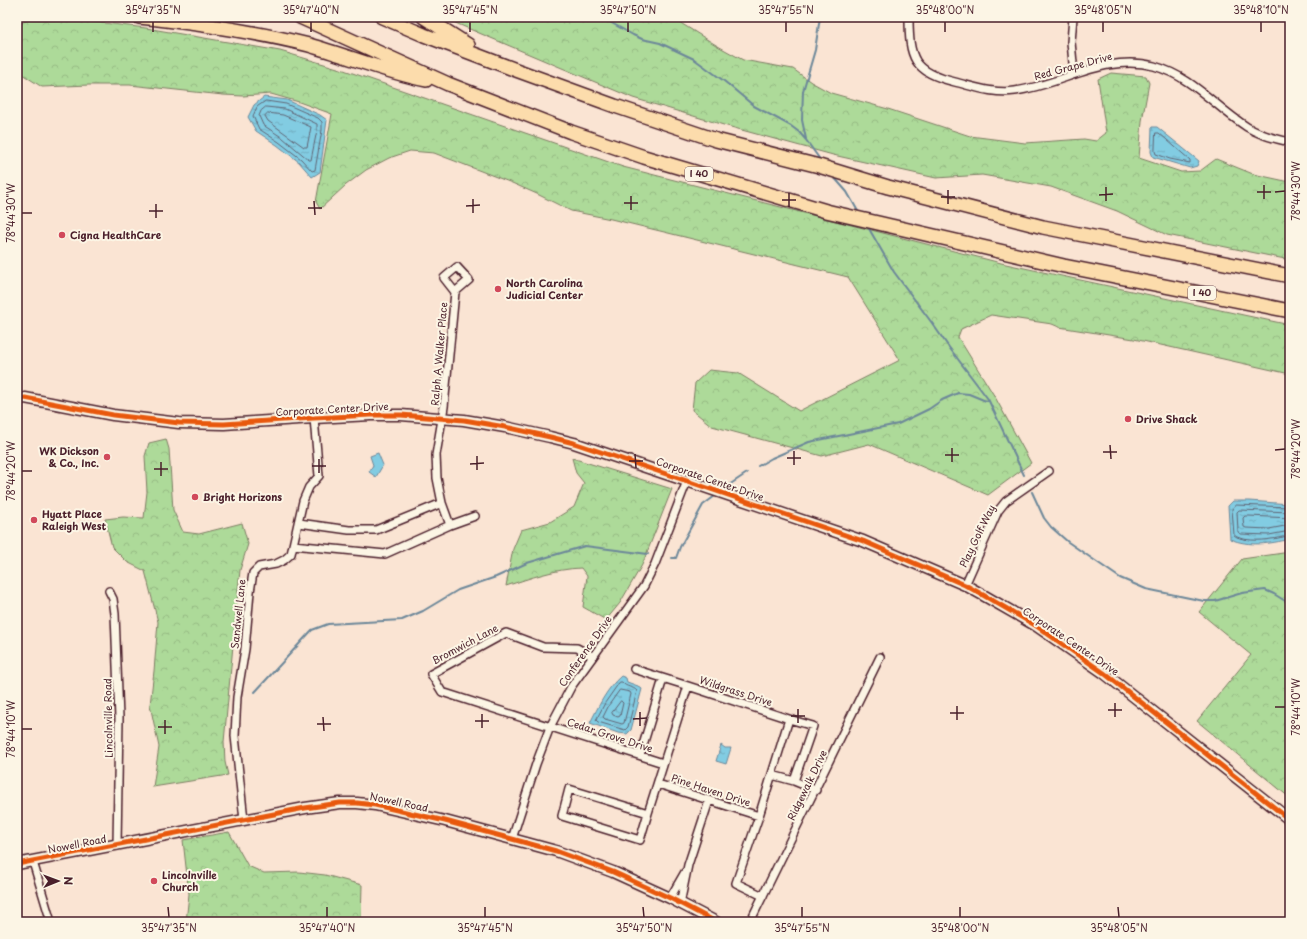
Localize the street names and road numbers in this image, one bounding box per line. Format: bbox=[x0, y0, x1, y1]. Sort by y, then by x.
street label: Red Grape Drive bbox=[1032, 48, 1114, 83]
road number: I 40 bbox=[685, 167, 713, 181]
road number: I 40 bbox=[1188, 286, 1216, 300]
street label: Ralph A Walker Place bbox=[426, 301, 451, 406]
street label: Corporate Center Drive bbox=[275, 398, 389, 419]
street label: Corporate Center Drive bbox=[654, 453, 766, 504]
street label: Play Golf Way bbox=[955, 502, 998, 570]
street label: Sandwell Lane bbox=[226, 578, 249, 650]
street label: Corporate Center Drive bbox=[1020, 603, 1122, 678]
street label: Conference Drive bbox=[554, 612, 615, 689]
street label: Bromwich Lane bbox=[429, 620, 501, 667]
street label: Wildgrass Drive bbox=[698, 672, 774, 709]
street label: Lincolnville Road bbox=[99, 678, 116, 758]
street label: Cedar Grove Drive bbox=[565, 714, 655, 756]
street label: Ridgewalk Drive bbox=[783, 747, 830, 823]
street label: Pine Haven Drive bbox=[670, 770, 753, 809]
street label: Nowell Road bbox=[368, 788, 430, 815]
street label: Nowell Road bbox=[46, 830, 108, 857]

